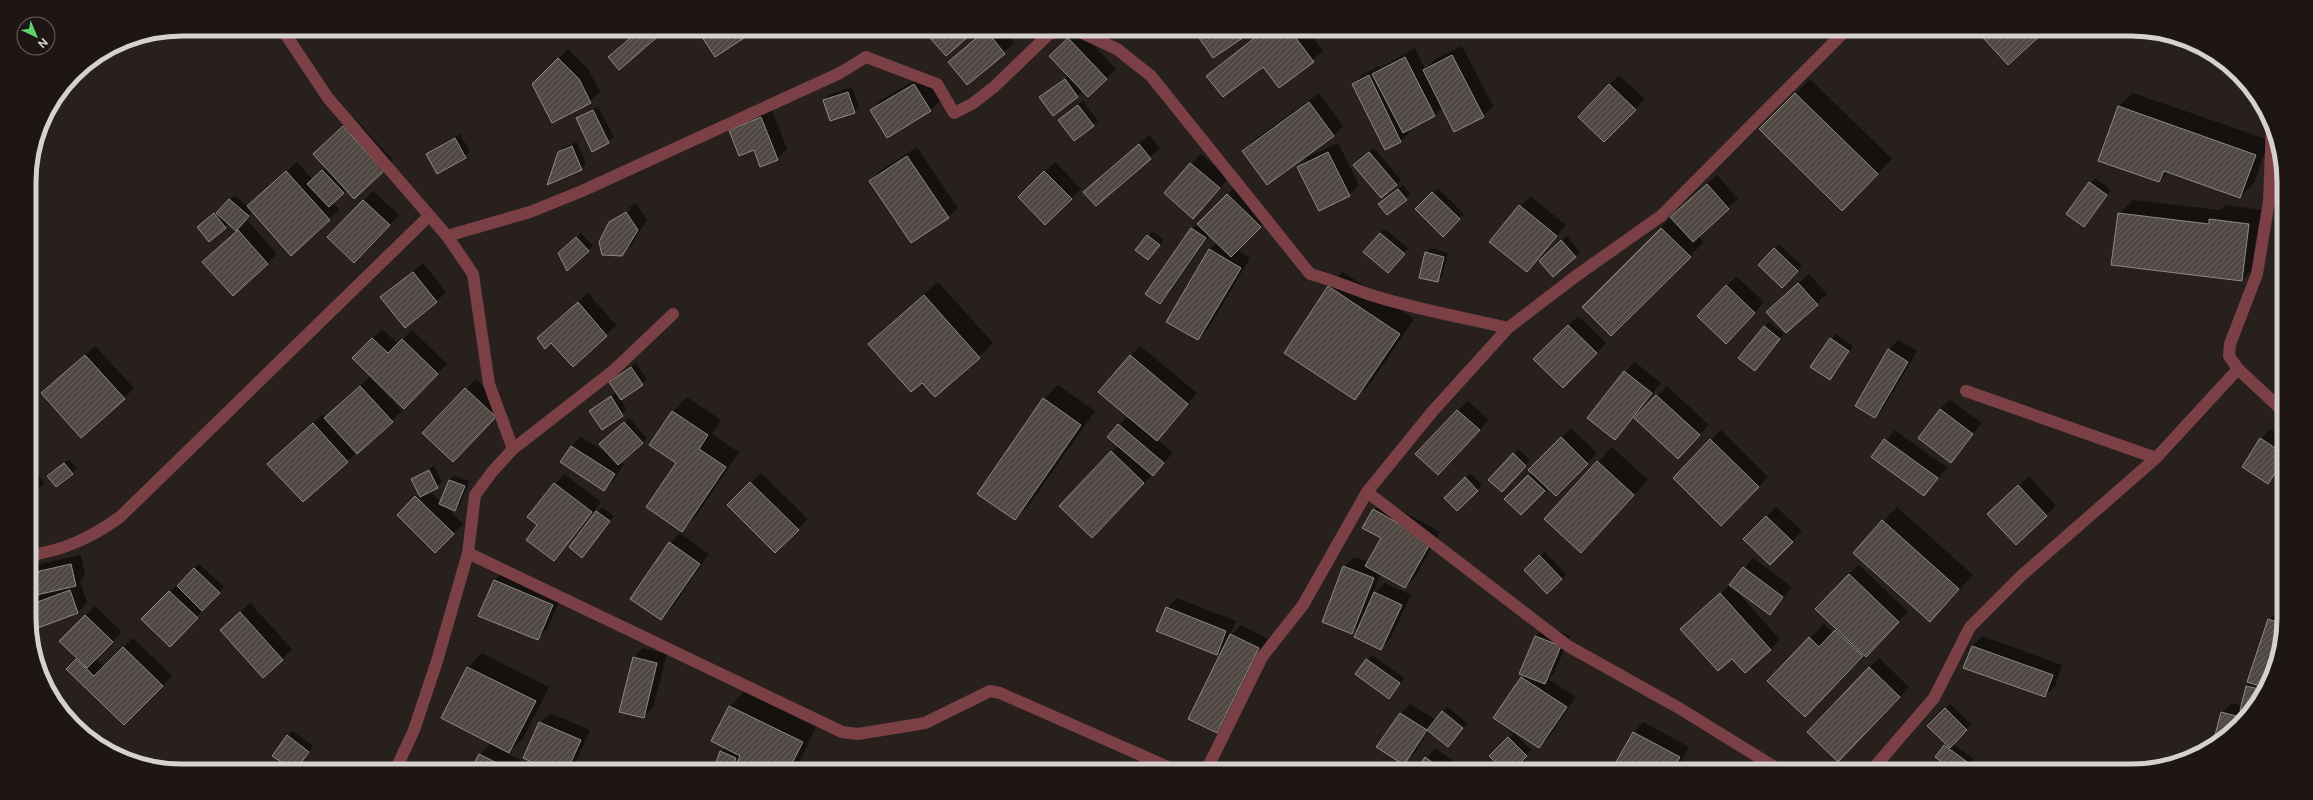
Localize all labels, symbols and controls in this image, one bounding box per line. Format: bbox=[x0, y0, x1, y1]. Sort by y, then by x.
north arrow bbox=[16, 16, 56, 56]
text: N bbox=[36, 36, 50, 50]

